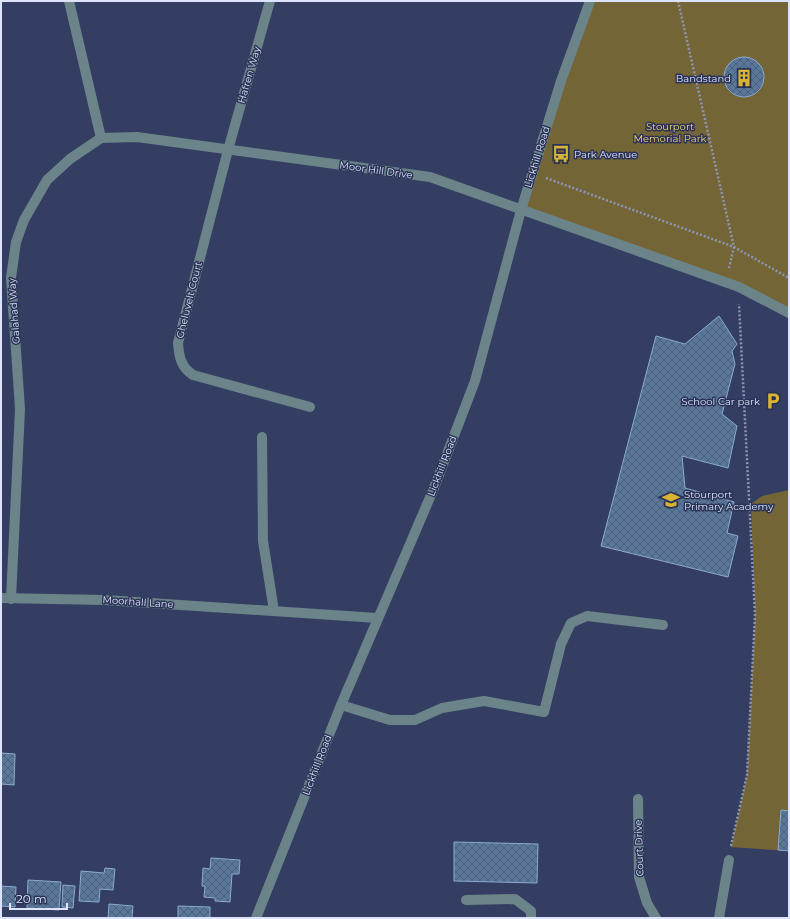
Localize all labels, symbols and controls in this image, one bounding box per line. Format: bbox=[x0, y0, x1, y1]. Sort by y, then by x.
street label: Hafren Way bbox=[235, 45, 263, 105]
building icon: Bandstand bbox=[734, 68, 754, 88]
place label: Bandstand bbox=[676, 72, 731, 85]
park label: Stourport Memorial Park bbox=[633, 120, 707, 145]
street label: Lickhill Road bbox=[521, 125, 553, 189]
bus stop icon: Park Avenue bbox=[551, 144, 571, 164]
place label: Park Avenue bbox=[574, 148, 637, 161]
street label: Moor Hill Drive bbox=[339, 158, 413, 182]
street label: Gheluvelt Court bbox=[173, 260, 205, 340]
street label: Galahad Way bbox=[5, 277, 23, 344]
parking icon: School Car park bbox=[763, 391, 783, 411]
place label: School Car park bbox=[682, 395, 760, 408]
street label: Lickhill Road bbox=[425, 434, 459, 498]
place label: Stourport Primary Academy bbox=[684, 488, 774, 513]
school or university icon: Stourport Primary Academy bbox=[661, 490, 681, 510]
street label: Moorhall Lane bbox=[102, 593, 174, 611]
street label: Lickhill Road bbox=[300, 733, 334, 797]
street label: Court Drive bbox=[632, 819, 646, 877]
scale bar bbox=[10, 885, 67, 911]
text: 20 m bbox=[16, 891, 47, 906]

